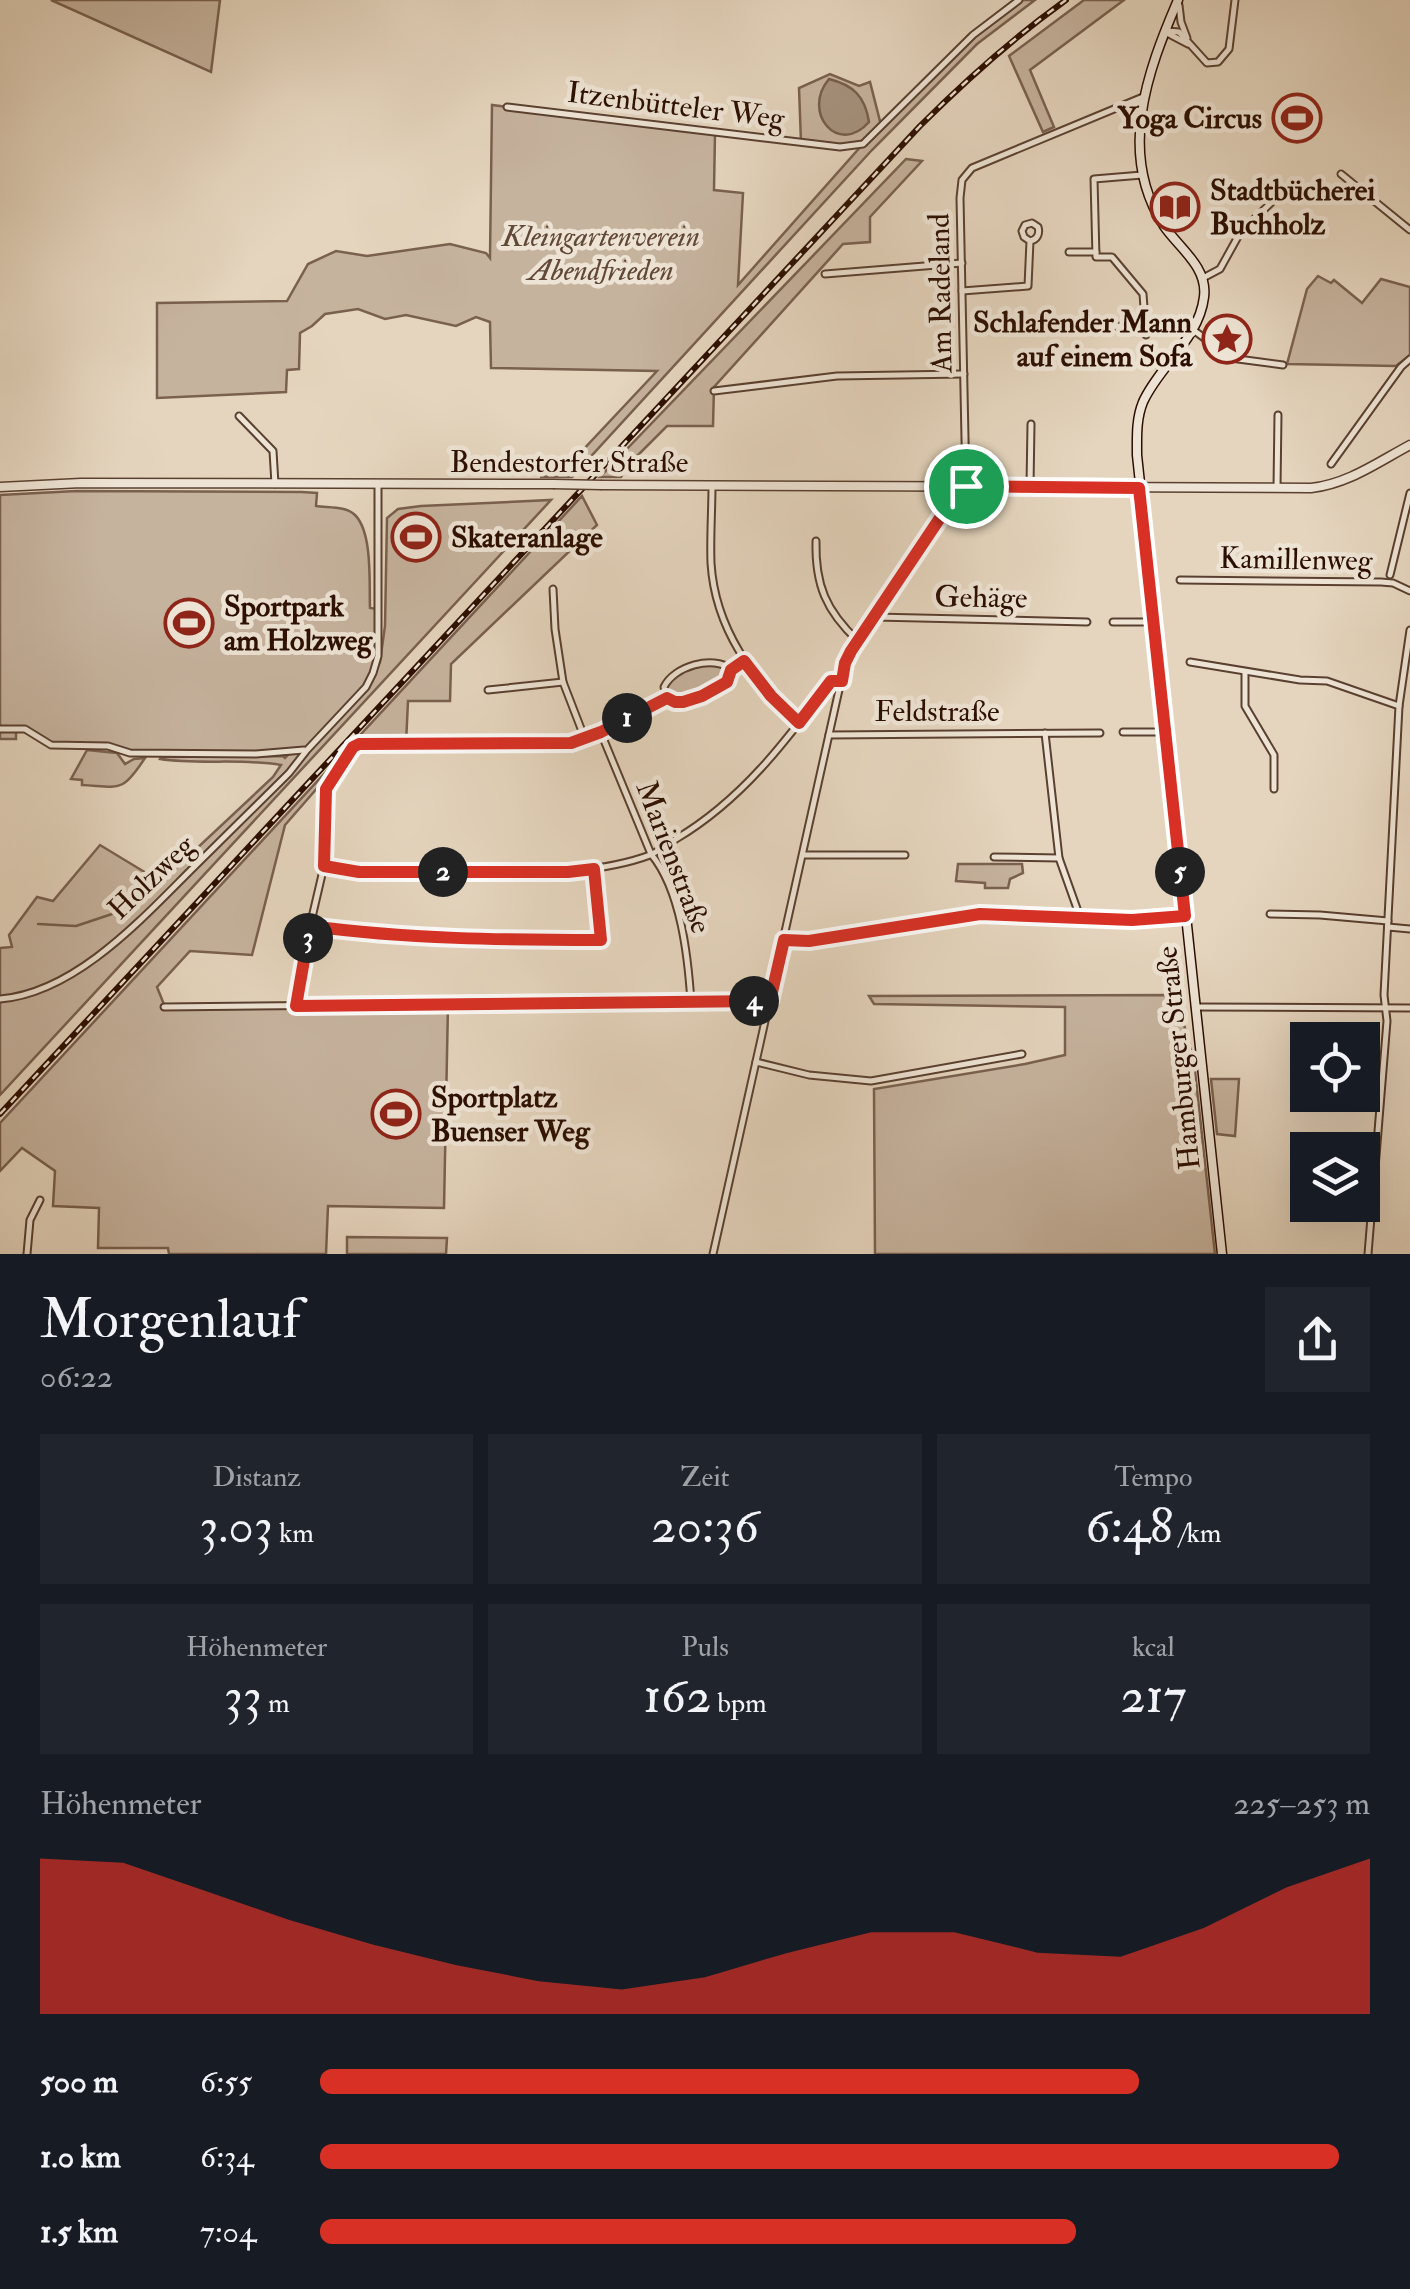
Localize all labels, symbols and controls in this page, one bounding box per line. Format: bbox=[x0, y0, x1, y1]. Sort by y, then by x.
street label: Itzenbütteler Weg bbox=[565, 74, 788, 137]
sports icon: Yoga Circus bbox=[1271, 92, 1323, 144]
place label: Yoga Circus bbox=[1117, 100, 1262, 137]
place label: Stadtbücherei Buchholz bbox=[1210, 172, 1375, 243]
library icon: Stadtbücherei Buchholz bbox=[1149, 181, 1201, 233]
street label: Am Radeland bbox=[921, 212, 960, 374]
park label: Kleingartenverein Abendfrieden bbox=[500, 218, 700, 289]
place label: Schlafender Mann auf einem Sofa bbox=[973, 304, 1194, 375]
place icon: Schlafender Mann auf einem Sofa bbox=[1201, 313, 1253, 365]
street label: Bendestorfer Straße bbox=[450, 444, 688, 481]
pin bbox=[924, 444, 1009, 529]
icon: arrive bbox=[939, 459, 994, 514]
sports icon: Skateranlage bbox=[390, 511, 442, 563]
place label: Skateranlage bbox=[451, 519, 603, 556]
street label: Kamillenweg bbox=[1219, 540, 1374, 579]
street label: Gehäge bbox=[934, 578, 1028, 617]
place label: Sportpark am Holzweg bbox=[224, 588, 373, 659]
sports icon: Sportpark am Holzweg bbox=[163, 597, 215, 649]
pin: 1 bbox=[602, 693, 652, 743]
street label: Feldstraße bbox=[874, 693, 1000, 730]
text: 1 bbox=[622, 700, 632, 735]
street label: Marienstraße bbox=[628, 776, 720, 939]
street label: Holzweg bbox=[100, 826, 203, 928]
pin: 2 bbox=[418, 847, 468, 897]
pin: 5 bbox=[1155, 847, 1205, 897]
text: 2 bbox=[436, 854, 450, 889]
text: 5 bbox=[1174, 854, 1186, 889]
pin: 3 bbox=[283, 913, 333, 963]
text: 3 bbox=[303, 920, 313, 955]
street label: Hamburger Straße bbox=[1148, 944, 1209, 1172]
pin: 4 bbox=[729, 976, 779, 1026]
text: 4 bbox=[746, 983, 762, 1018]
map controls bbox=[1290, 1022, 1380, 1222]
button: locate bbox=[1290, 1022, 1380, 1112]
place label: Sportplatz Buenser Weg bbox=[431, 1079, 591, 1150]
sports icon: Sportplatz Buenser Weg bbox=[370, 1088, 422, 1140]
button: layers bbox=[1290, 1132, 1380, 1222]
text: Morgenlauf bbox=[40, 1285, 300, 1354]
button: share bbox=[1265, 1287, 1370, 1392]
text: 06:22 bbox=[40, 1357, 113, 1397]
text: Distanz bbox=[212, 1460, 301, 1495]
text: Zeit bbox=[680, 1460, 730, 1495]
text: Tempo bbox=[1114, 1460, 1192, 1495]
text: 3.03 bbox=[199, 1495, 273, 1558]
text: 20:36 bbox=[651, 1495, 759, 1558]
text: 6:48 bbox=[1085, 1495, 1173, 1558]
text: km bbox=[273, 1516, 314, 1551]
text: /km bbox=[1173, 1516, 1221, 1551]
text: Höhenmeter bbox=[186, 1630, 327, 1665]
text: Puls bbox=[681, 1630, 729, 1665]
text: kcal bbox=[1132, 1630, 1175, 1665]
text: 33 bbox=[224, 1665, 262, 1728]
text: 162 bbox=[643, 1665, 711, 1728]
text: 217 bbox=[1120, 1665, 1186, 1728]
text: m bbox=[262, 1686, 290, 1721]
text: bpm bbox=[711, 1686, 767, 1721]
text: Höhenmeter bbox=[40, 1784, 201, 1824]
text: 225–253 m bbox=[1233, 1784, 1370, 1824]
text: 500 m bbox=[40, 2062, 118, 2102]
text: 6:55 bbox=[200, 2062, 252, 2102]
text: 1.0 km bbox=[40, 2137, 121, 2177]
text: 6:34 bbox=[200, 2137, 253, 2177]
text: 1.5 km bbox=[40, 2212, 118, 2252]
text: 7:04 bbox=[200, 2212, 256, 2252]

